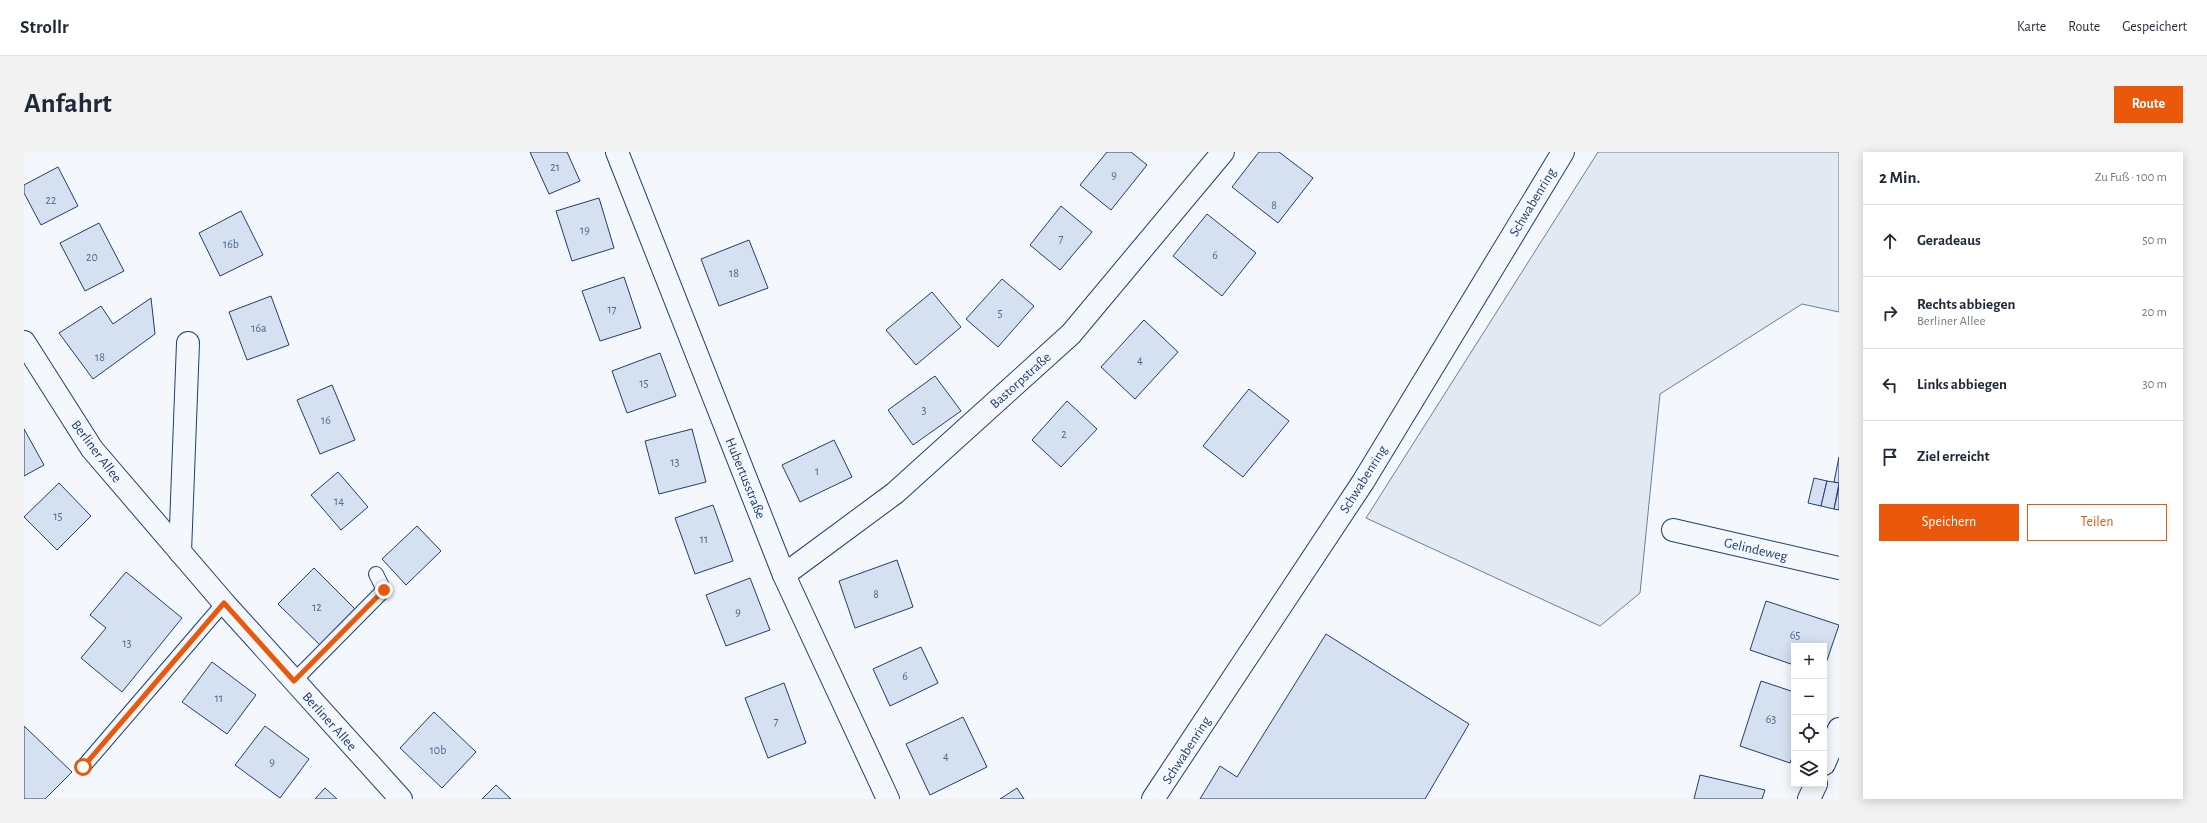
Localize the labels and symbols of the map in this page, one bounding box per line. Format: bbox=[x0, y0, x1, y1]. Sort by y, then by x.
house number: 21 bbox=[550, 161, 560, 173]
street label: Schwabenring bbox=[1507, 166, 1559, 239]
house number: 9 bbox=[1111, 169, 1117, 181]
house number: 22 bbox=[46, 194, 57, 206]
house number: 8 bbox=[1271, 199, 1277, 211]
house number: 19 bbox=[580, 224, 590, 236]
house number: 7 bbox=[1058, 232, 1064, 244]
house number: 16b bbox=[223, 238, 239, 250]
house number: 6 bbox=[1212, 249, 1218, 261]
house number: 20 bbox=[86, 251, 98, 263]
house number: 18 bbox=[729, 267, 739, 279]
house number: 17 bbox=[607, 303, 617, 315]
house number: 5 bbox=[997, 307, 1003, 319]
house number: 16a bbox=[251, 322, 267, 334]
street label: Bastorpstraße bbox=[988, 350, 1054, 412]
house number: 18 bbox=[95, 351, 105, 363]
house number: 4 bbox=[1137, 354, 1143, 366]
house number: 15 bbox=[639, 377, 649, 389]
house number: 3 bbox=[922, 404, 927, 416]
house number: 16 bbox=[321, 414, 331, 426]
street label: Berliner Allee bbox=[68, 418, 124, 485]
house number: 2 bbox=[1061, 428, 1067, 440]
street label: Hubertusstraße bbox=[722, 436, 768, 521]
street label: Schwabenring bbox=[1337, 443, 1390, 516]
house number: 13 bbox=[670, 456, 680, 468]
house number: 1 bbox=[815, 465, 819, 477]
house number: 14 bbox=[334, 495, 344, 507]
house number: 15 bbox=[53, 510, 63, 522]
house number: 11 bbox=[700, 533, 708, 545]
street label: Gelindeweg bbox=[1723, 536, 1789, 564]
route end bbox=[375, 581, 393, 599]
house number: 8 bbox=[873, 588, 879, 600]
house number: 12 bbox=[312, 601, 322, 613]
house number: 9 bbox=[735, 606, 741, 618]
house number: 65 bbox=[1790, 629, 1800, 641]
house number: 13 bbox=[122, 637, 132, 649]
house number: 6 bbox=[902, 670, 908, 682]
street label: Berliner Allee bbox=[299, 690, 359, 754]
house number: 11 bbox=[215, 692, 223, 704]
house number: 63 bbox=[1766, 713, 1776, 725]
street label: Schwabenring bbox=[1160, 714, 1214, 787]
house number: 7 bbox=[773, 715, 779, 727]
house number: 10b bbox=[430, 744, 446, 756]
house number: 4 bbox=[943, 750, 949, 762]
house number: 9 bbox=[269, 756, 275, 768]
route start bbox=[74, 758, 92, 776]

